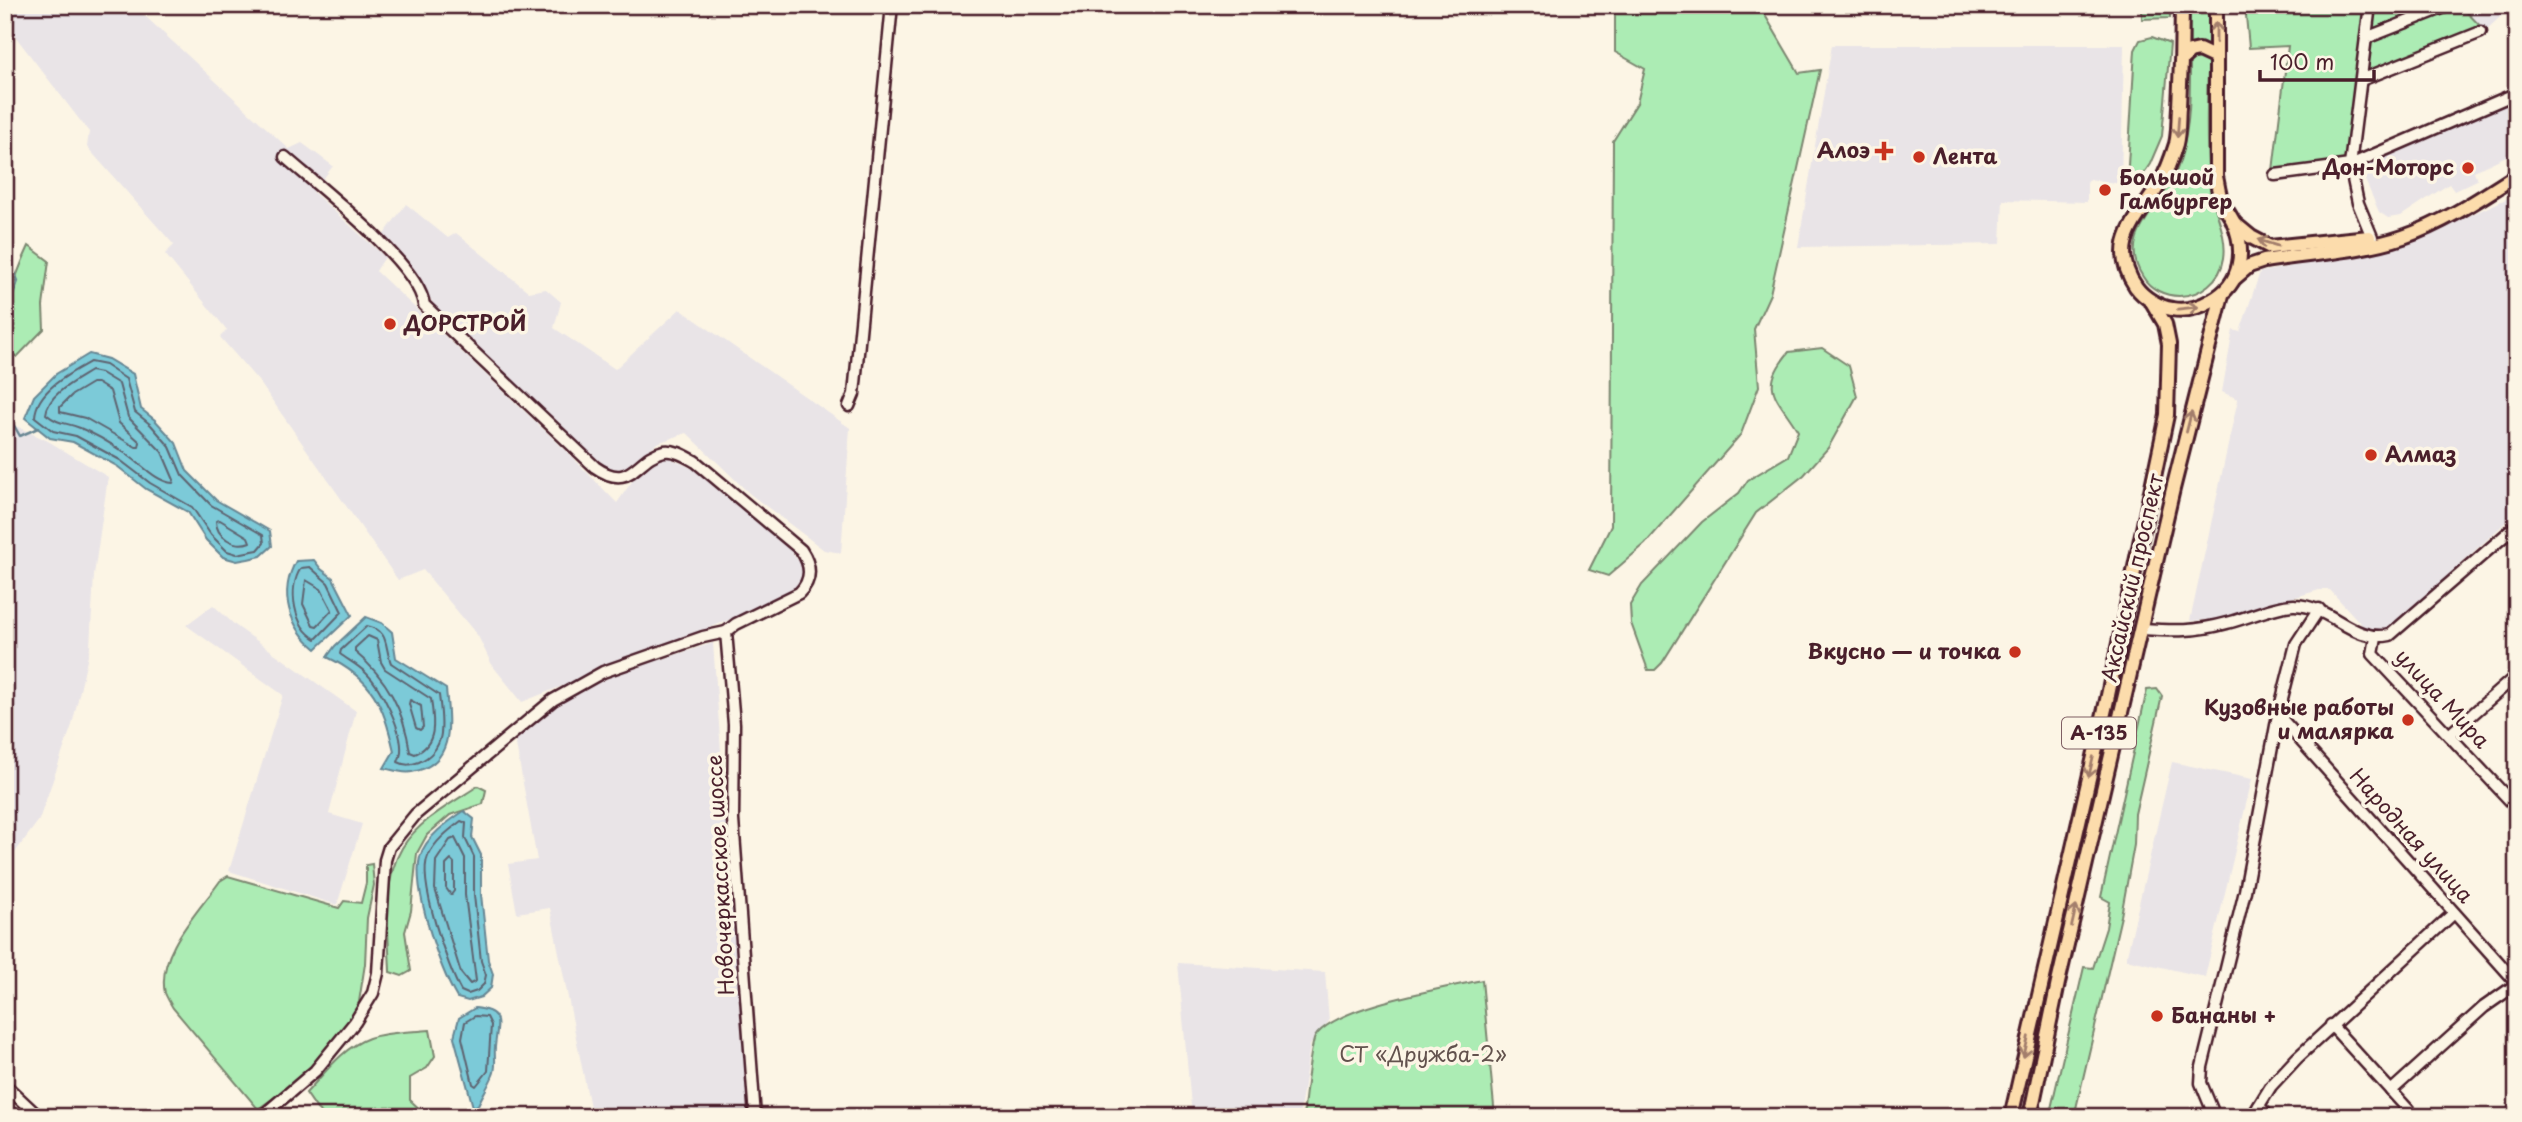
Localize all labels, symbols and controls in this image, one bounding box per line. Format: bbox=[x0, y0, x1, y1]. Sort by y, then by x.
one-way arrow bbox=[2209, 21, 2223, 44]
scale bar bbox=[2260, 38, 2373, 82]
text: 100 m bbox=[2270, 45, 2334, 77]
one-way arrow bbox=[2171, 115, 2184, 138]
place label: Алоэ bbox=[1817, 133, 1870, 165]
place label: Лента bbox=[1933, 139, 1998, 171]
marker: Алоэ bbox=[1876, 143, 1892, 159]
marker: Лента bbox=[1911, 149, 1927, 165]
place label: Дон-Моторс bbox=[2322, 150, 2454, 182]
place label: Большой Гамбургер bbox=[2119, 160, 2232, 216]
marker: Дон-Моторс bbox=[2460, 160, 2476, 176]
marker: Большой Гамбургер bbox=[2097, 182, 2113, 198]
one-way arrow bbox=[2257, 236, 2279, 249]
one-way arrow bbox=[2176, 301, 2199, 314]
place label: ДОРСТРОЙ bbox=[403, 306, 526, 338]
marker: ДОРСТРОЙ bbox=[382, 316, 398, 332]
one-way arrow bbox=[2183, 411, 2196, 434]
place label: Алмаз bbox=[2385, 437, 2457, 469]
marker: Алмаз bbox=[2363, 447, 2379, 463]
street label: Аксайский проспект bbox=[2092, 469, 2171, 685]
place label: Вкусно — и точка bbox=[1807, 634, 2001, 666]
street label: улица Мира bbox=[2389, 640, 2499, 755]
marker: Вкусно — и точка bbox=[2007, 644, 2023, 660]
place label: Кузовные работы и малярка bbox=[2204, 690, 2394, 746]
marker: Кузовные работы и малярка bbox=[2400, 712, 2416, 728]
road number: А-135 bbox=[2062, 718, 2136, 748]
street label: Новочеркасское шоссе bbox=[697, 754, 741, 996]
one-way arrow bbox=[2084, 755, 2098, 778]
street label: Народная улица bbox=[2343, 760, 2482, 910]
one-way arrow bbox=[2068, 905, 2081, 928]
place label: Бананы + bbox=[2171, 998, 2277, 1030]
marker: Бананы + bbox=[2149, 1008, 2165, 1024]
one-way arrow bbox=[2019, 1035, 2033, 1058]
park label: СТ «Дружба-2» bbox=[1339, 1037, 1507, 1069]

